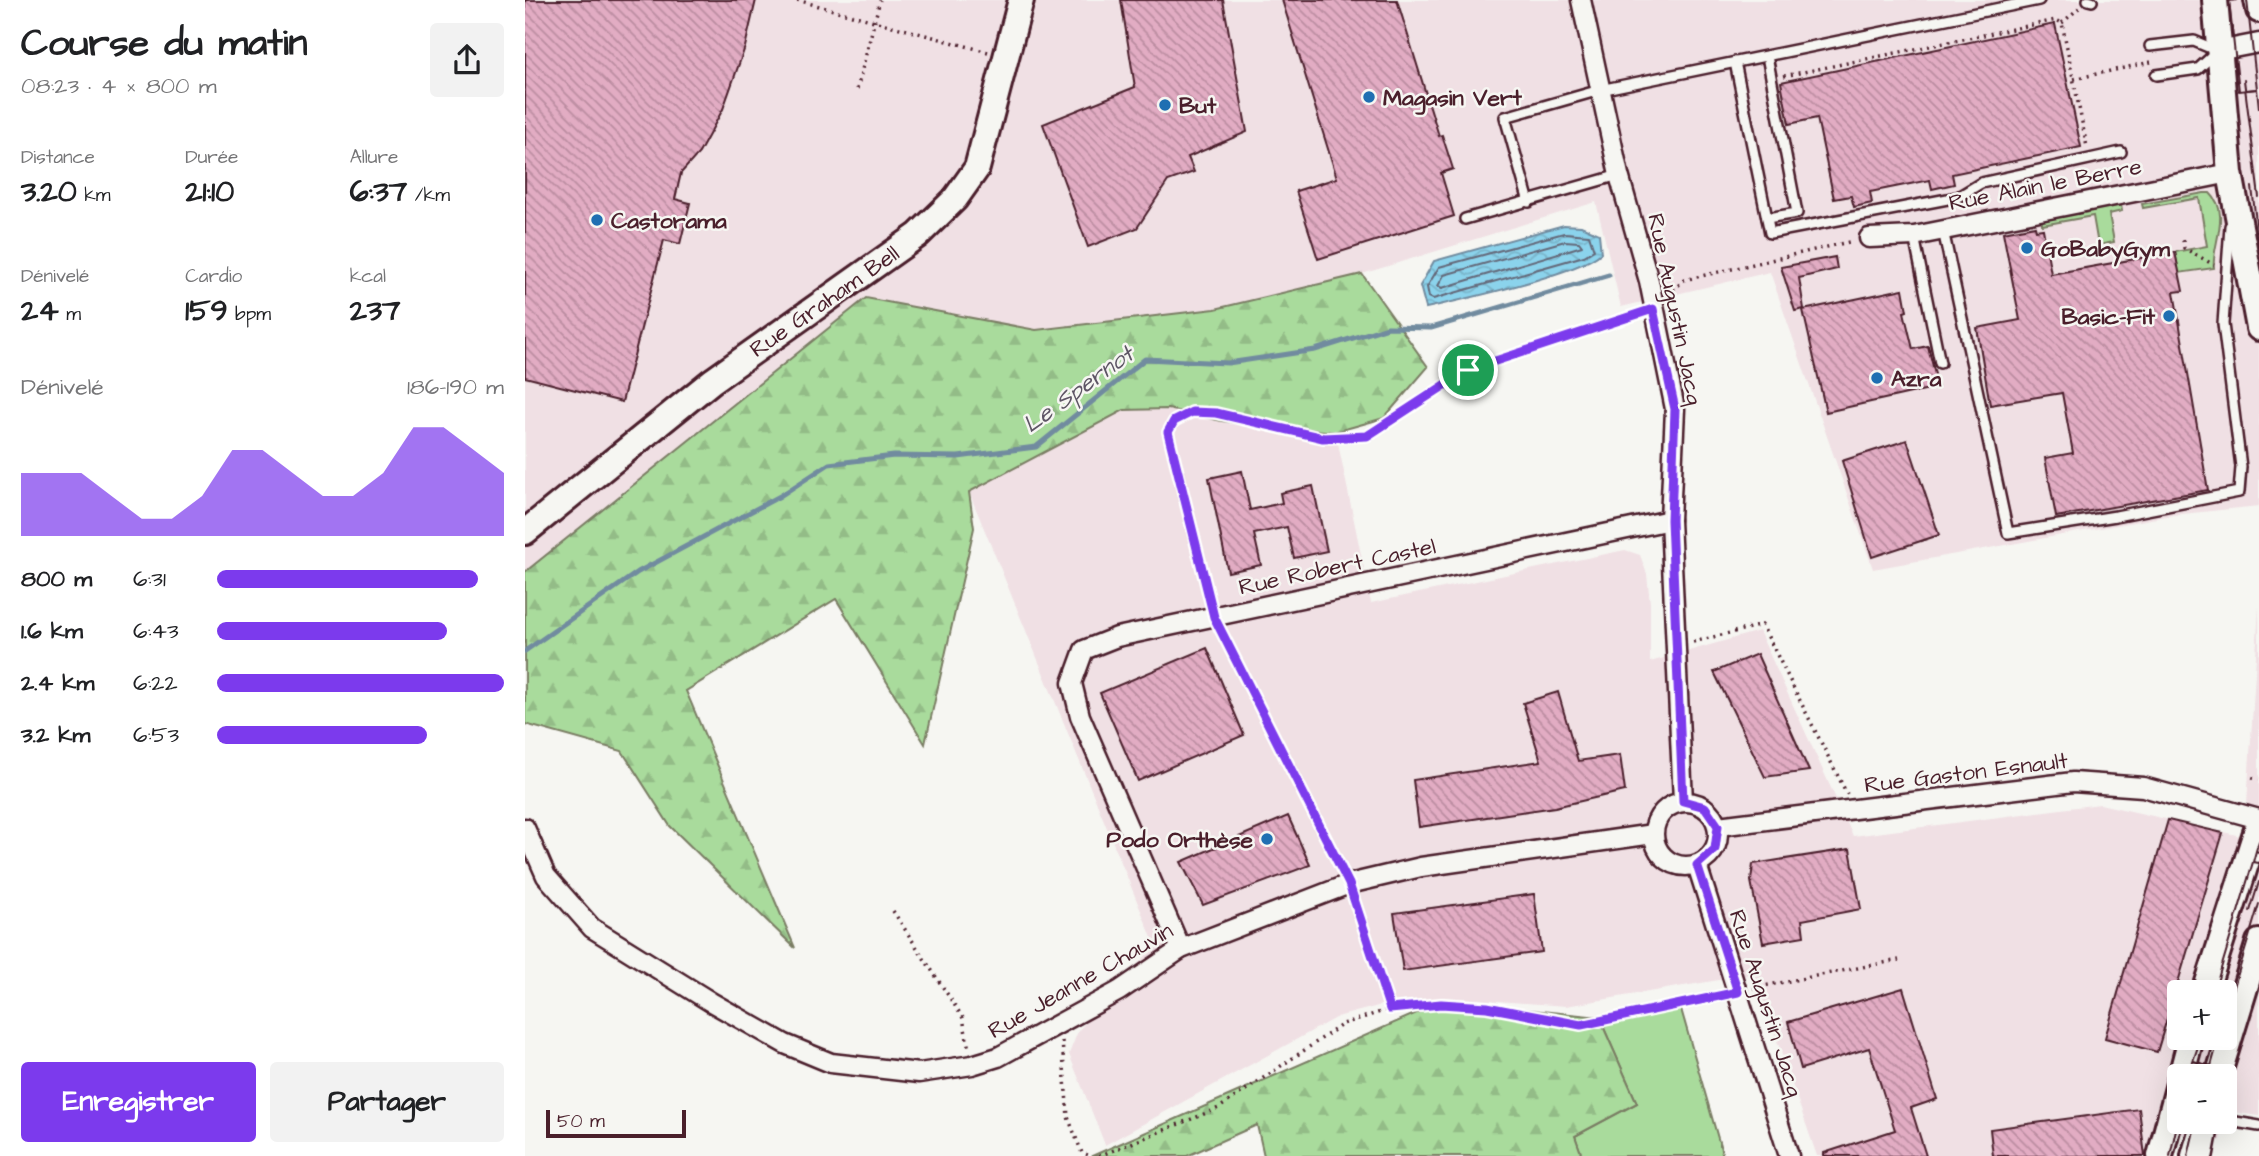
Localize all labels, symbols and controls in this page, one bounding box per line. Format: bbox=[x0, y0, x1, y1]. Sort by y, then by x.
text: Course du matin bbox=[21, 18, 307, 70]
button: share bbox=[430, 23, 504, 97]
text: 08:23 · 4 × 800 m bbox=[21, 70, 217, 102]
place label: Magasin Vert bbox=[1383, 82, 1523, 115]
marker: Magasin Vert bbox=[1361, 89, 1377, 105]
place label: But bbox=[1179, 90, 1217, 122]
marker: But bbox=[1157, 97, 1173, 113]
text: Distance bbox=[21, 144, 95, 171]
text: Durée bbox=[185, 144, 238, 171]
text: Allure bbox=[350, 144, 398, 171]
street label: Rue Alain le Berre bbox=[1946, 151, 2144, 219]
text: 3.20 bbox=[21, 171, 77, 213]
text: 21:10 bbox=[185, 171, 234, 213]
text: 6:37 bbox=[350, 171, 407, 213]
text: km bbox=[77, 182, 111, 209]
text: /km bbox=[407, 182, 450, 209]
place label: Castorama bbox=[611, 205, 727, 237]
street label: Rue Augustin Jacq bbox=[1638, 211, 1711, 408]
marker: Castorama bbox=[589, 212, 605, 228]
place label: GoBabyGym bbox=[2041, 233, 2171, 267]
street label: Rue Graham Bell bbox=[743, 238, 906, 365]
marker: GoBabyGym bbox=[2019, 240, 2035, 256]
text: Dénivelé bbox=[21, 263, 89, 290]
text: Cardio bbox=[185, 263, 242, 290]
text: kcal bbox=[350, 263, 386, 290]
text: 24 bbox=[21, 290, 59, 332]
text: 159 bbox=[185, 290, 228, 332]
text: 237 bbox=[350, 290, 401, 332]
text: m bbox=[59, 301, 81, 328]
text: bpm bbox=[228, 301, 271, 328]
place label: Basic-Fit bbox=[2062, 301, 2156, 333]
marker: Basic-Fit bbox=[2161, 308, 2177, 324]
water label: Le Spernot bbox=[1016, 337, 1143, 442]
pin bbox=[1438, 340, 1498, 400]
icon: arrive bbox=[1449, 351, 1487, 389]
place label: Azra bbox=[1891, 363, 1942, 395]
marker: Azra bbox=[1869, 370, 1885, 386]
text: Dénivelé bbox=[21, 371, 104, 403]
text: 186–190 m bbox=[407, 371, 504, 403]
street label: Rue Robert Castel bbox=[1236, 530, 1439, 603]
text: 800 m bbox=[21, 563, 92, 595]
text: 6:31 bbox=[133, 563, 166, 595]
text: 1.6 km bbox=[21, 615, 83, 647]
text: 6:43 bbox=[133, 615, 179, 647]
text: 2.4 km bbox=[21, 667, 94, 699]
text: 6:22 bbox=[133, 667, 178, 699]
text: 3.2 km bbox=[21, 719, 90, 751]
text: 6:53 bbox=[133, 719, 179, 751]
street label: Rue Gaston Esnault bbox=[1863, 745, 2070, 801]
place label: Podo Orthèse bbox=[1106, 824, 1254, 856]
marker: Podo Orthèse bbox=[1259, 831, 1275, 847]
street label: Rue Augustin Jacq bbox=[1720, 906, 1811, 1101]
street label: Rue Jeanne Chauvin bbox=[982, 915, 1179, 1047]
map controls bbox=[2167, 980, 2237, 1134]
button: + bbox=[2167, 980, 2237, 1050]
button: Enregistrer bbox=[21, 1062, 256, 1142]
button: Partager bbox=[270, 1062, 504, 1142]
button: − bbox=[2167, 1064, 2237, 1134]
scale bar bbox=[546, 1107, 686, 1139]
text: 50 m bbox=[557, 1108, 605, 1135]

